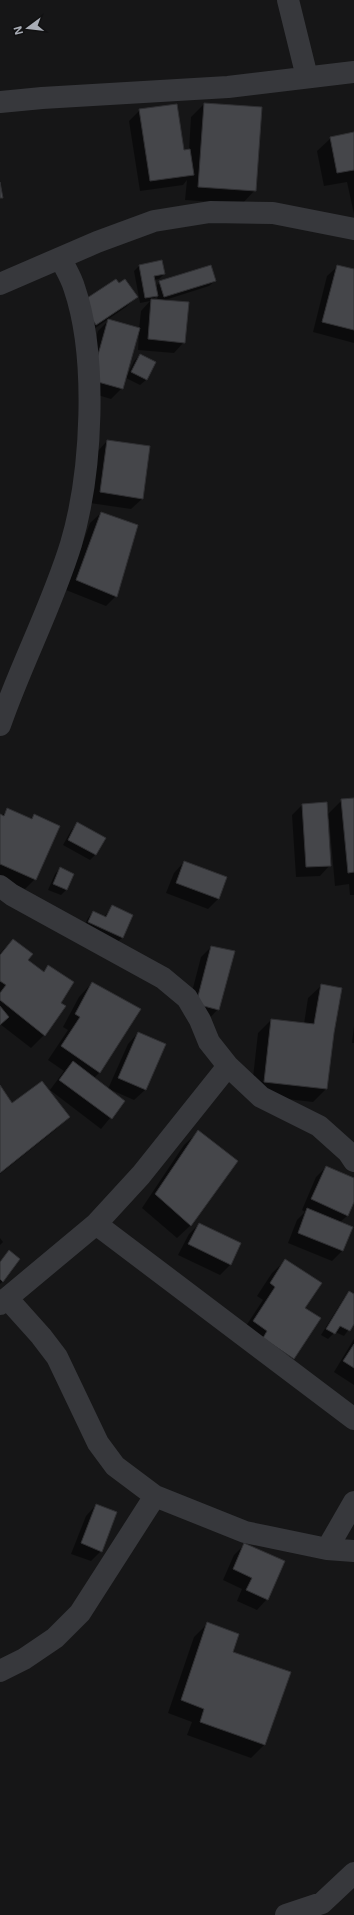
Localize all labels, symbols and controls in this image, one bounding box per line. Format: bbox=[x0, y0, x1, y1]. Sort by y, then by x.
north arrow bbox=[8, 8, 48, 48]
text: N bbox=[10, 25, 26, 36]

